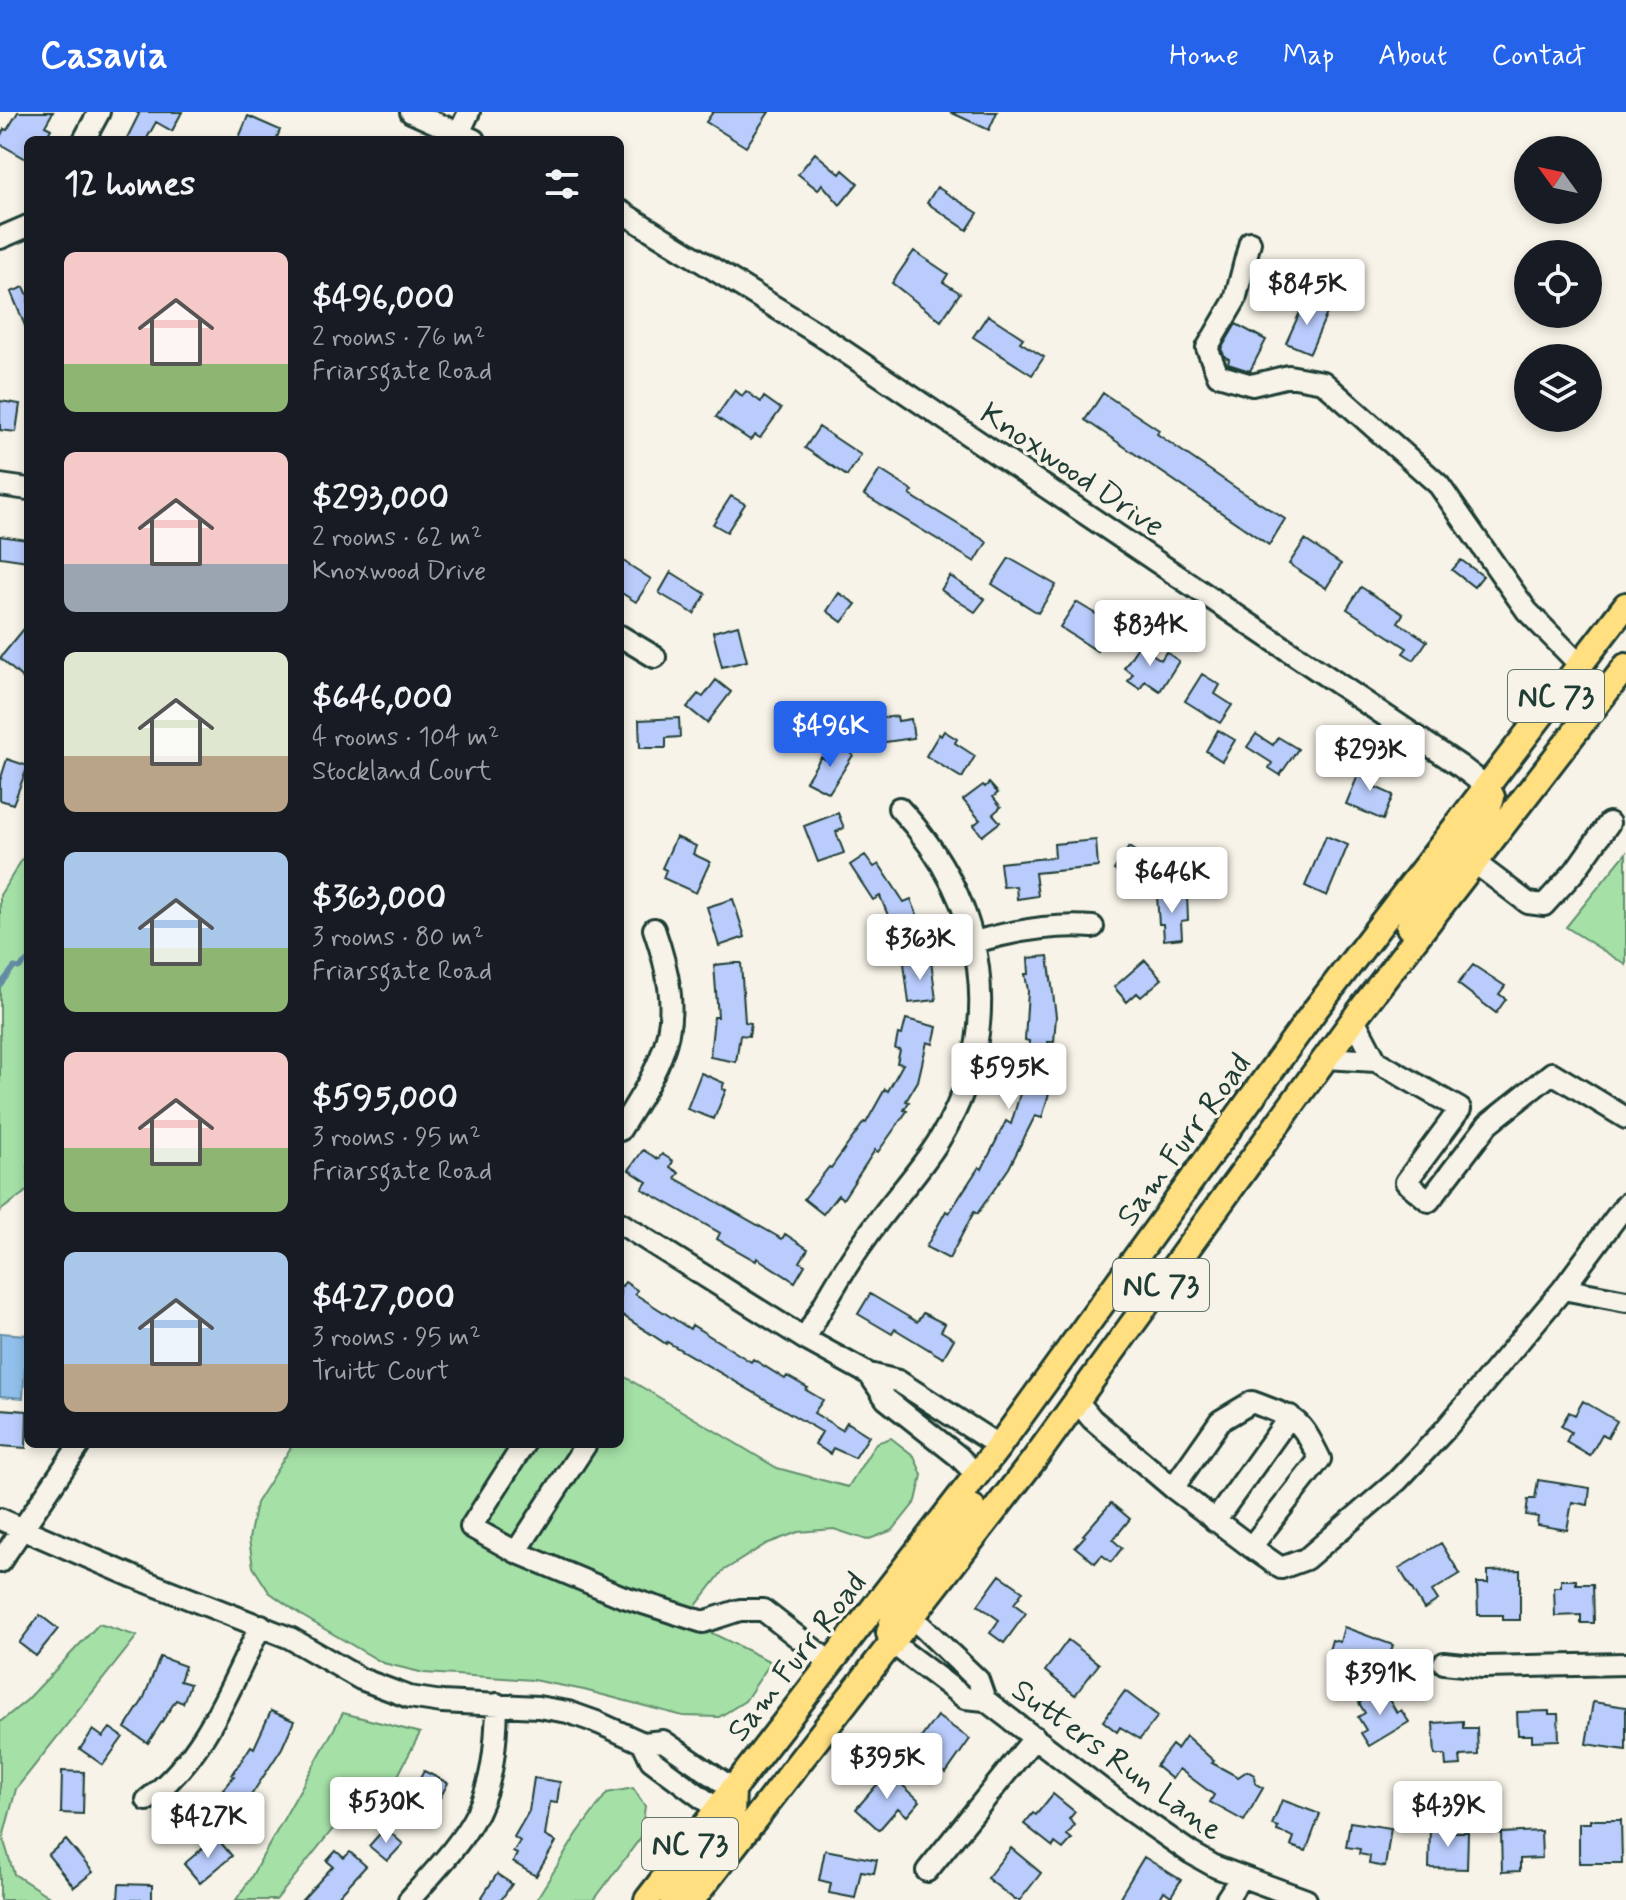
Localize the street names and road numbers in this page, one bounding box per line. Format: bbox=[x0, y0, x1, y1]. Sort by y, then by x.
street label: Knoxwood Drive bbox=[971, 393, 1173, 548]
road number: NC 73 bbox=[1508, 670, 1604, 722]
street label: Sam Furr Road bbox=[1108, 1045, 1262, 1235]
road number: NC 73 bbox=[1113, 1259, 1209, 1311]
street label: Sam Furr Road bbox=[718, 1564, 877, 1751]
street label: Sutters Run Lane bbox=[1003, 1670, 1231, 1852]
road number: NC 73 bbox=[642, 1818, 738, 1870]

